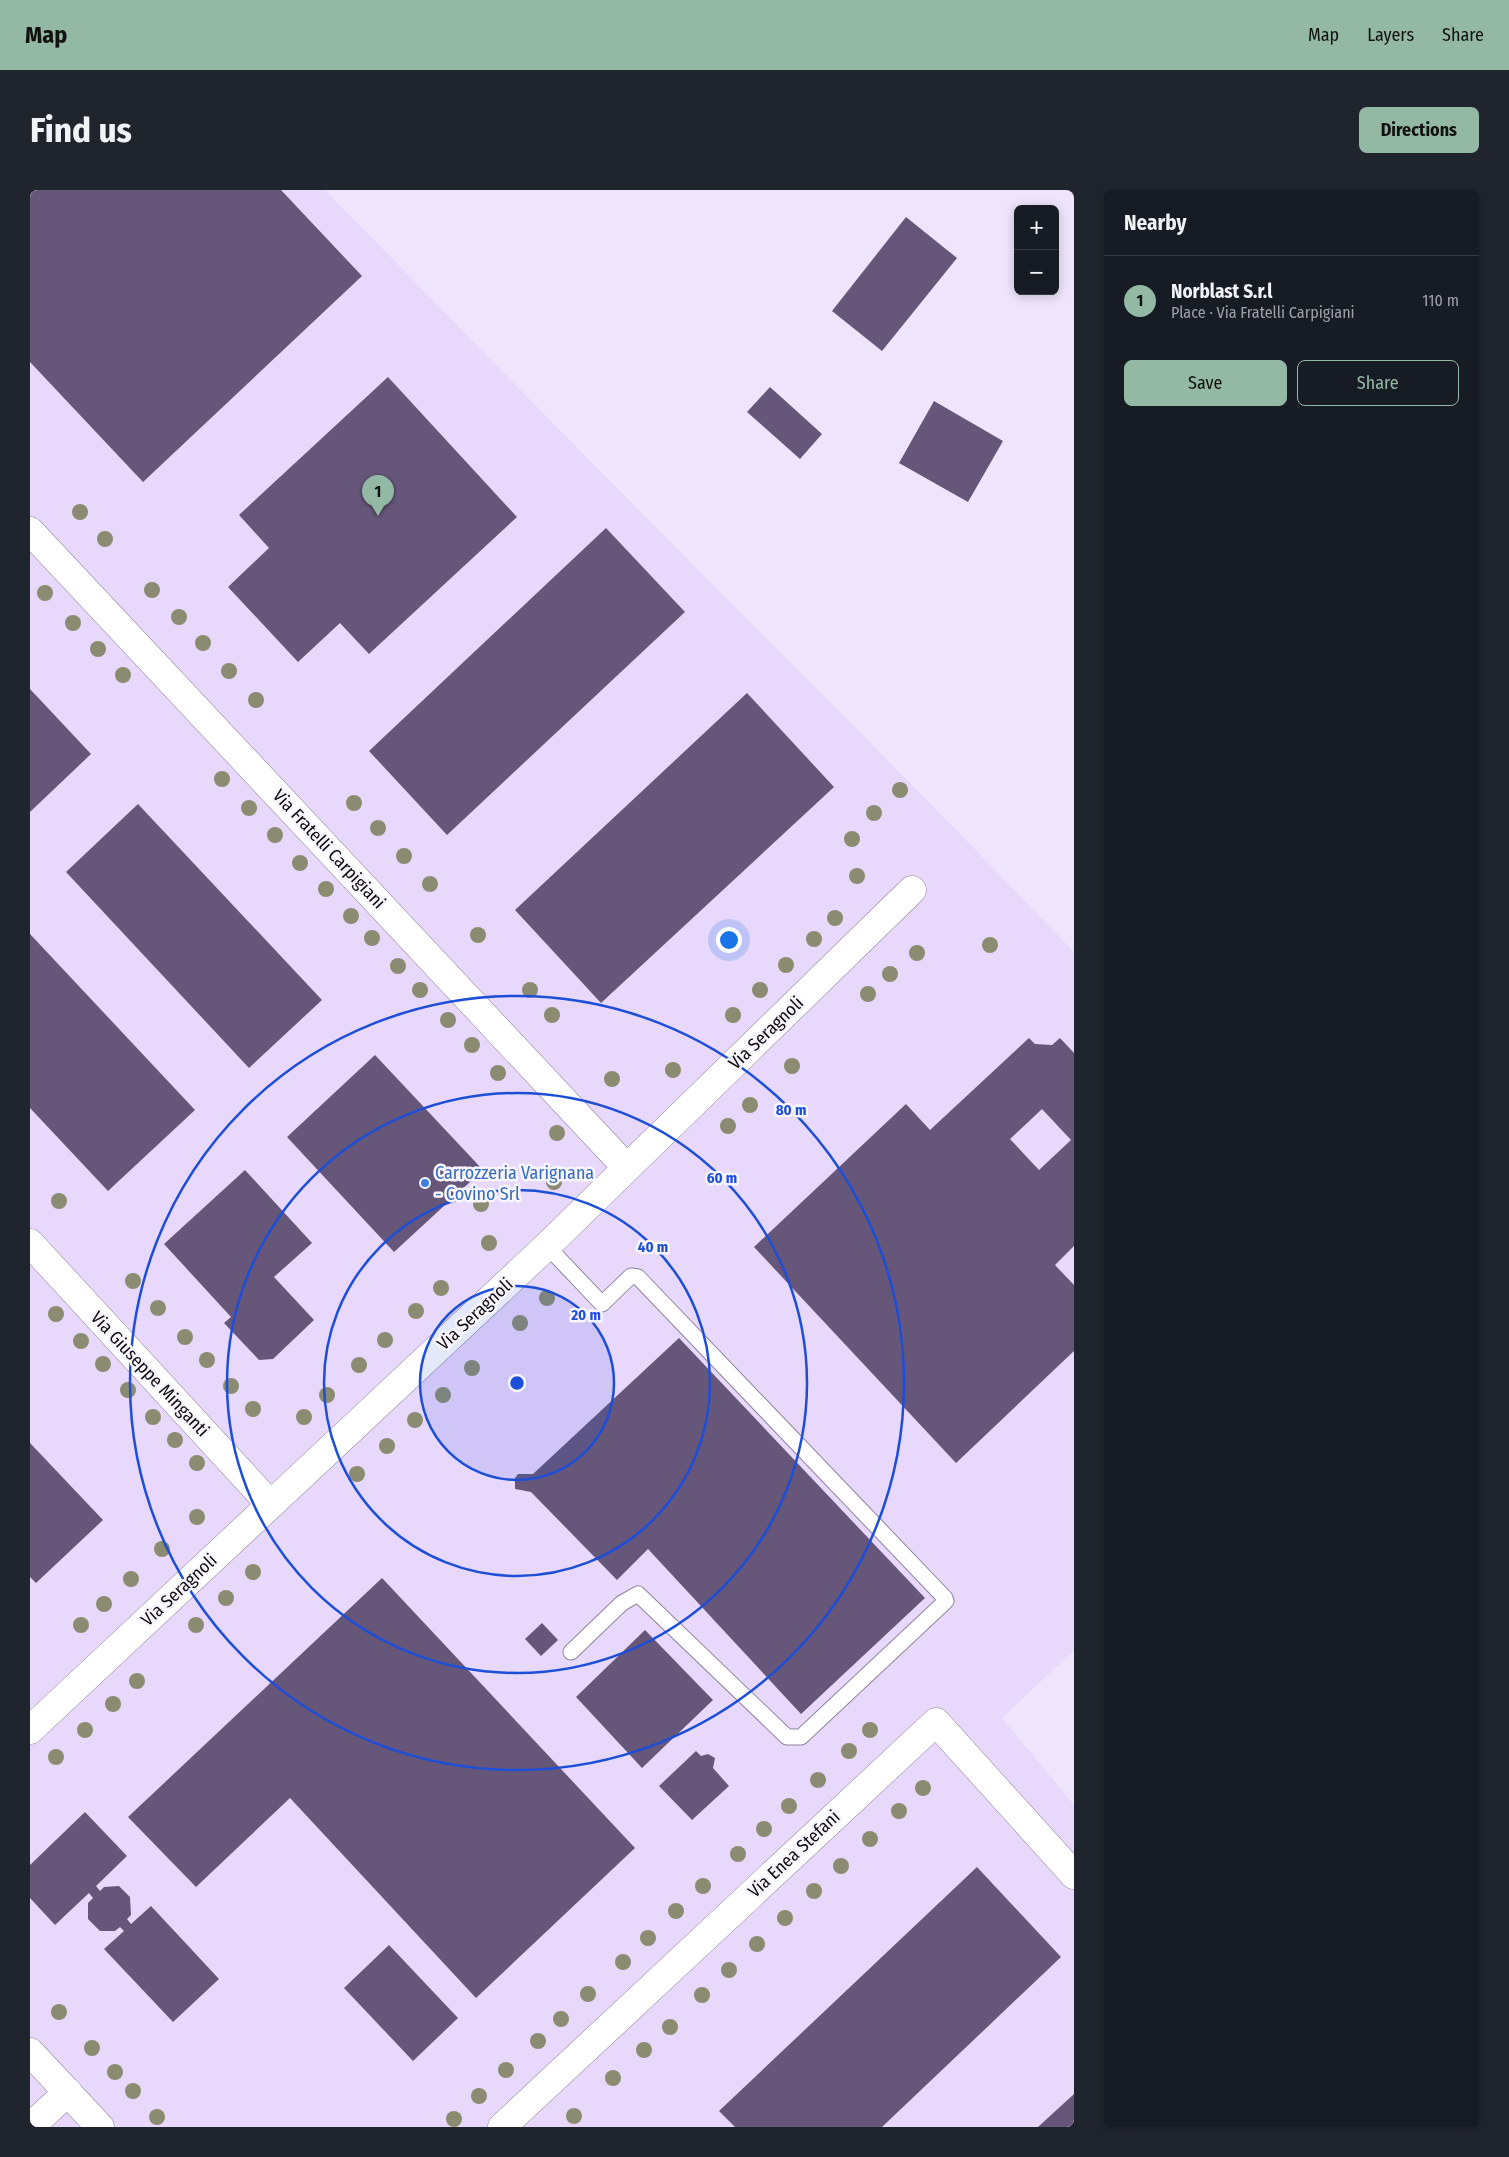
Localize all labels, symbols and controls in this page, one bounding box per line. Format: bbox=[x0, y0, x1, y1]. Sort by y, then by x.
text: Map bbox=[25, 21, 67, 49]
text: Map bbox=[1308, 24, 1339, 46]
text: Layers bbox=[1367, 24, 1414, 46]
text: Share bbox=[1442, 24, 1484, 46]
button: Directions bbox=[1359, 107, 1479, 153]
text: Find us bbox=[30, 109, 132, 151]
map controls bbox=[1014, 205, 1059, 295]
button: + bbox=[1014, 205, 1059, 250]
text: Nearby bbox=[1124, 210, 1186, 236]
button: − bbox=[1014, 250, 1059, 295]
text: Norblast S.r.l bbox=[1171, 280, 1272, 303]
text: 1 bbox=[1137, 291, 1143, 310]
text: 110 m bbox=[1422, 291, 1459, 310]
text: Place · Via Fratelli Carpigiani bbox=[1171, 303, 1355, 322]
button: Save bbox=[1124, 360, 1287, 406]
button: Share bbox=[1297, 360, 1459, 406]
pin: 1 bbox=[362, 475, 394, 516]
street label: Via Fratelli Carpigiani bbox=[268, 785, 390, 913]
your location bbox=[716, 927, 742, 953]
street label: Via Seragnoli bbox=[724, 992, 808, 1074]
text: 80 m bbox=[776, 1101, 806, 1119]
place label: Carrozzeria Varignana - Covino Srl bbox=[435, 1162, 594, 1205]
text: 60 m bbox=[707, 1169, 737, 1187]
marker: Carrozzeria Varignana - Covino Srl bbox=[419, 1177, 431, 1189]
text: 40 m bbox=[638, 1238, 668, 1256]
street label: Via Seragnoli bbox=[433, 1273, 517, 1355]
text: 20 m bbox=[570, 1306, 601, 1324]
street label: Via Giuseppe Minganti bbox=[86, 1307, 214, 1441]
centre of rings bbox=[508, 1374, 526, 1392]
street label: Via Seragnoli bbox=[137, 1549, 221, 1631]
street label: Via Enea Stefani bbox=[743, 1806, 845, 1902]

